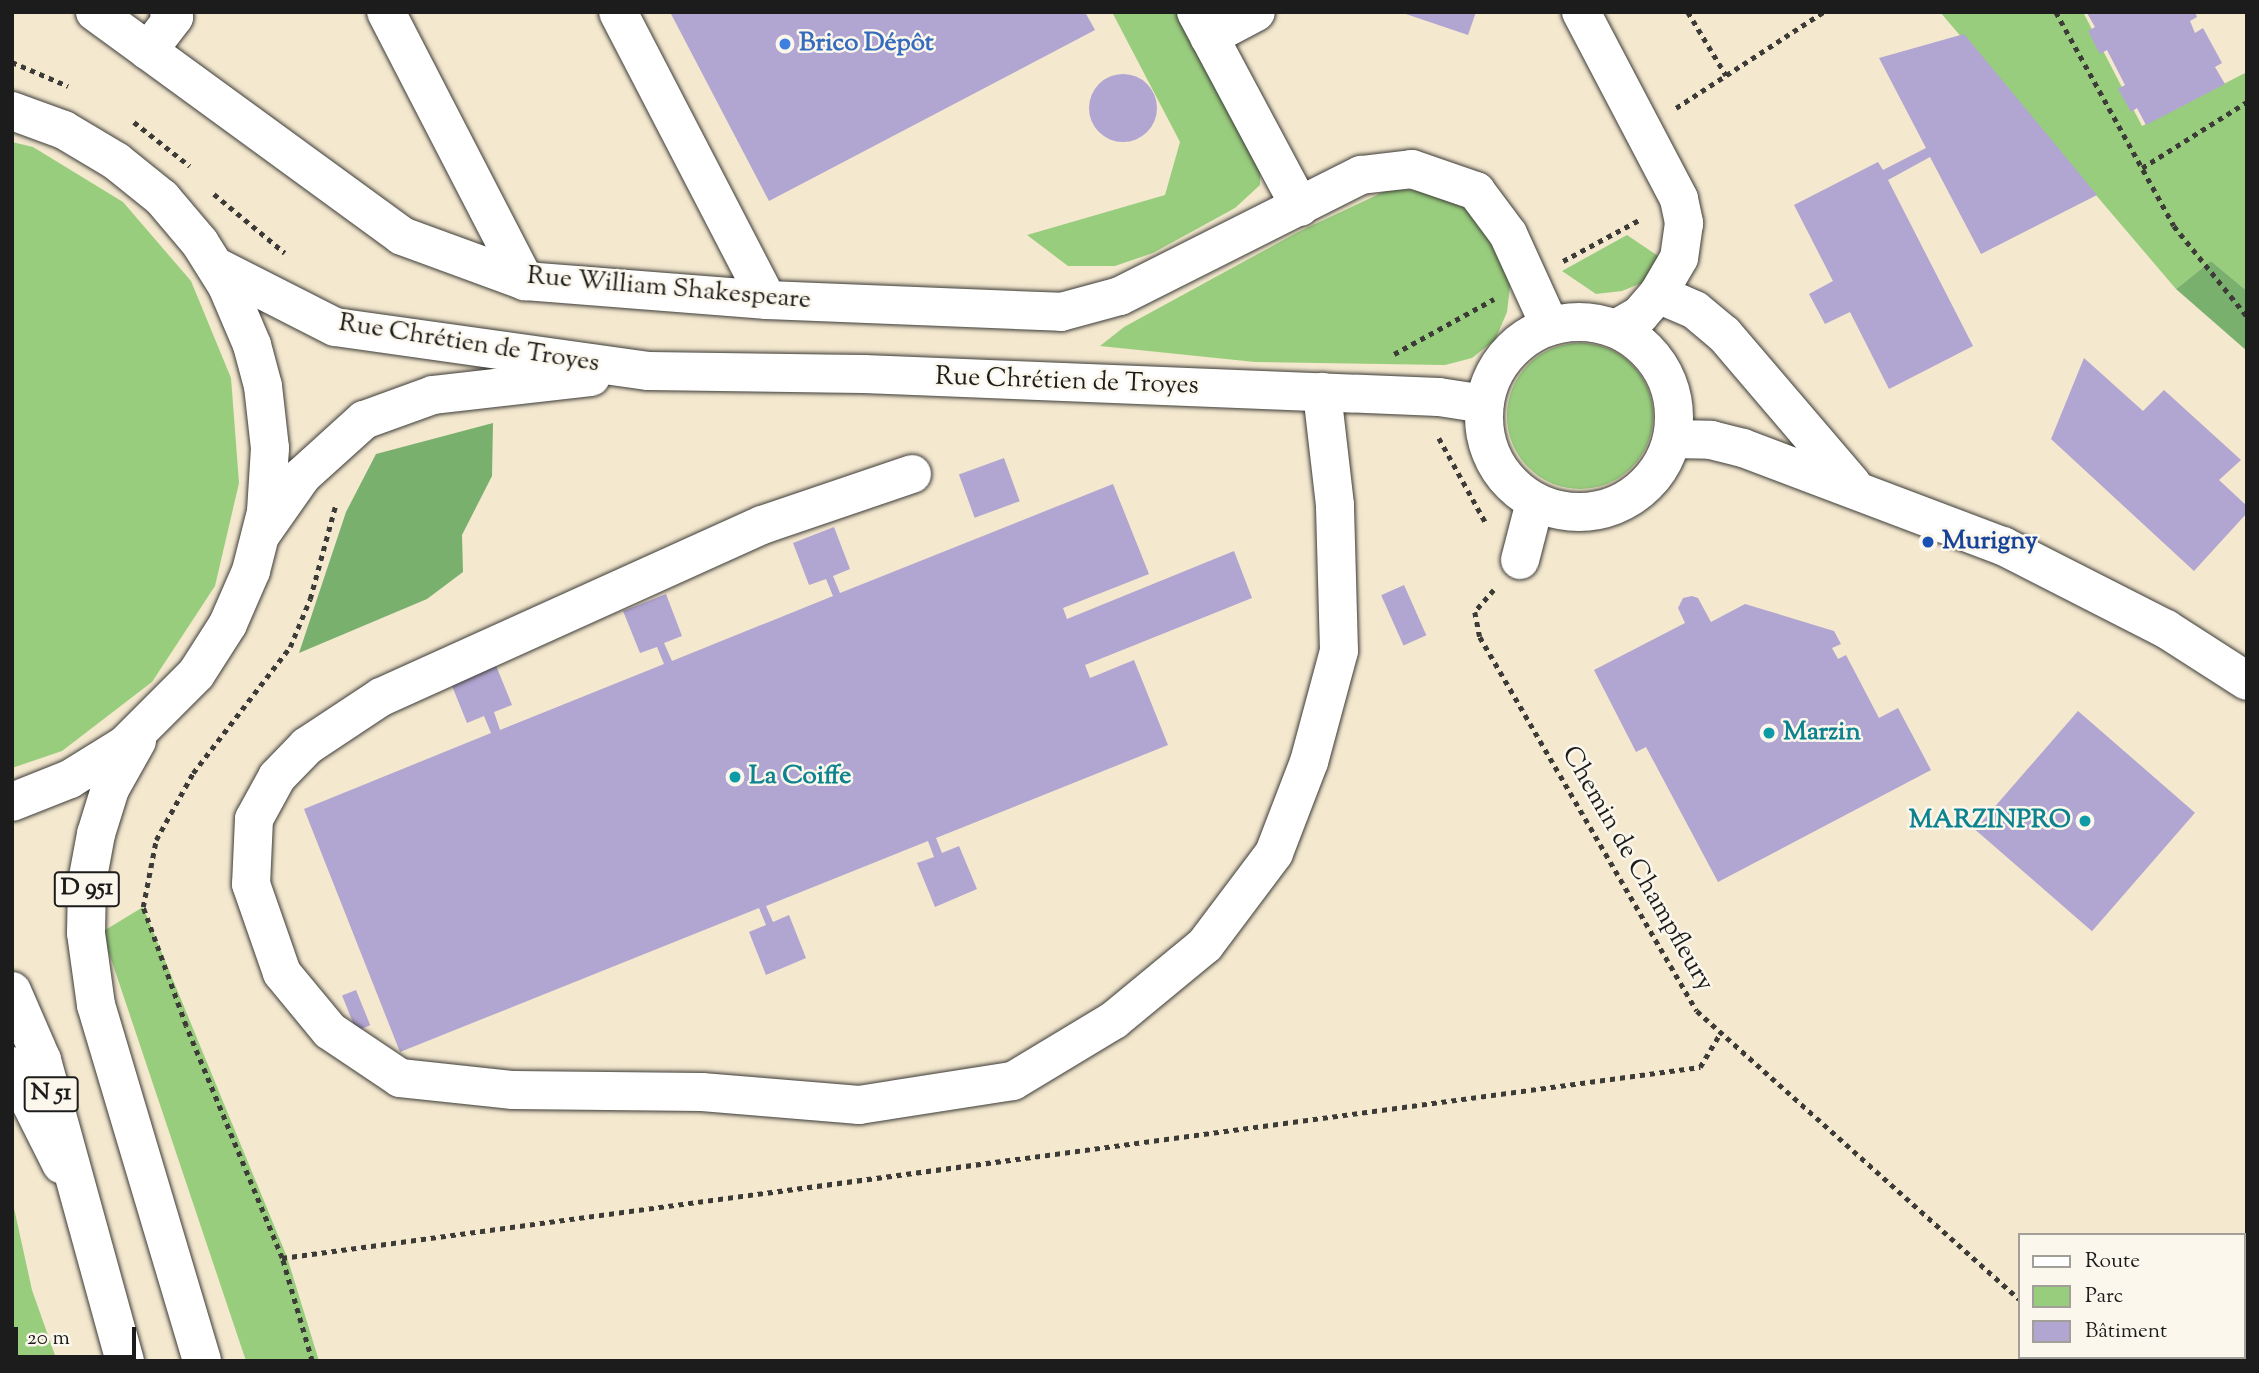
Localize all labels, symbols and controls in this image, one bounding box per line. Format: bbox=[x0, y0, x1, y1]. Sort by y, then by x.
place label: Brico Dépôt bbox=[799, 28, 934, 60]
marker: Brico Dépôt bbox=[777, 36, 793, 52]
street label: Rue William Shakespeare bbox=[526, 261, 812, 317]
street label: Rue Chrétien de Troyes bbox=[336, 308, 602, 380]
street label: Rue Chrétien de Troyes bbox=[935, 362, 1199, 402]
place label: Murigny bbox=[1942, 526, 2038, 558]
marker: Murigny bbox=[1920, 534, 1936, 550]
place label: Marzin bbox=[1783, 717, 1861, 749]
marker: Marzin bbox=[1761, 725, 1777, 741]
street label: Chemin de Champfleury bbox=[1554, 741, 1720, 997]
place label: La Coiffe bbox=[749, 761, 851, 793]
marker: La Coiffe bbox=[727, 769, 743, 785]
place label: MARZINPRO bbox=[1909, 805, 2071, 837]
marker: MARZINPRO bbox=[2077, 813, 2093, 829]
road number: D 951 bbox=[54, 868, 120, 909]
road number: N 51 bbox=[23, 1074, 79, 1114]
legend bbox=[2018, 1233, 2245, 1359]
text: Route bbox=[2085, 1247, 2140, 1277]
text: Parc bbox=[2085, 1282, 2123, 1312]
scale bar bbox=[18, 1314, 140, 1358]
text: Bâtiment bbox=[2085, 1317, 2167, 1347]
text: 20 m bbox=[27, 1324, 70, 1354]

